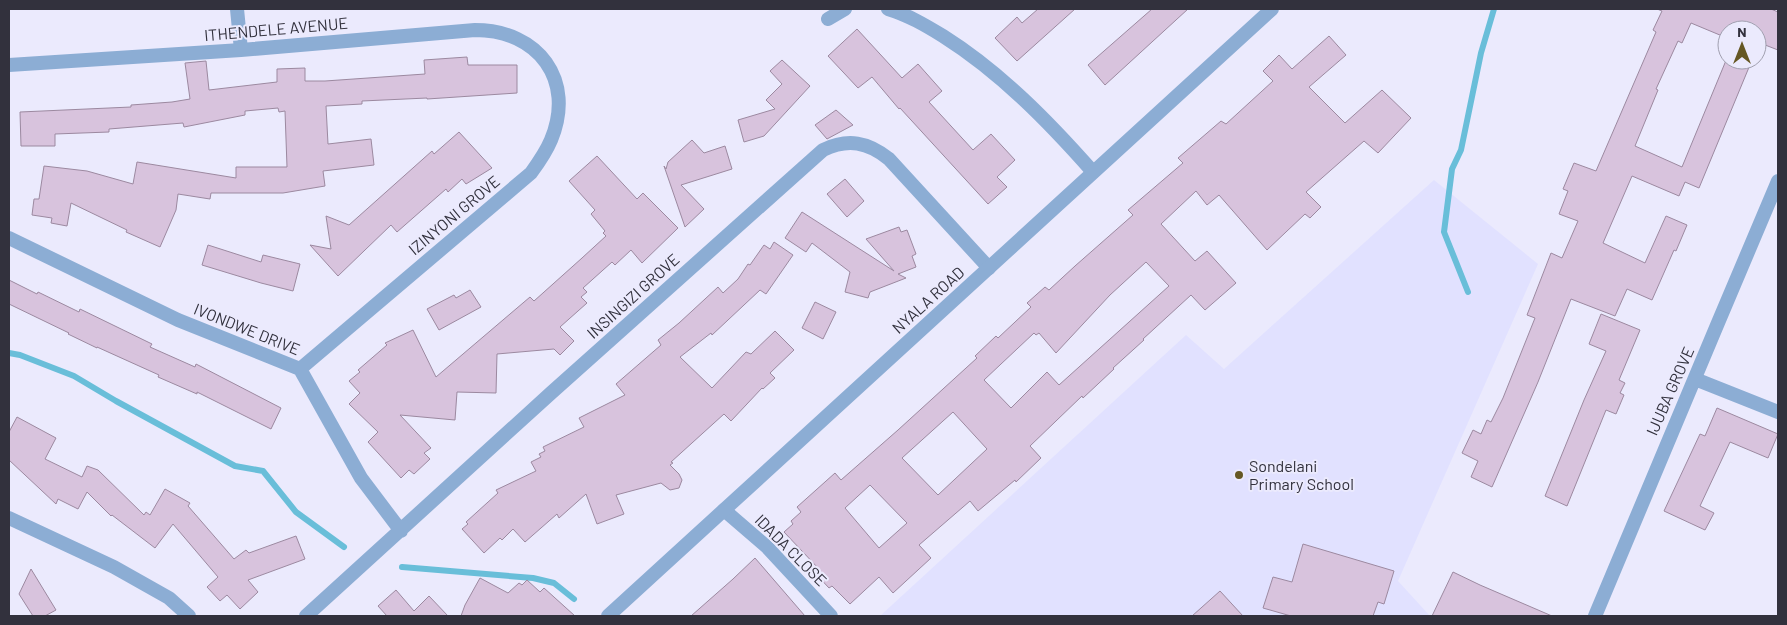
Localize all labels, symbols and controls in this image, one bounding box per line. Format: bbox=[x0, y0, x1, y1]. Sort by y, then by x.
street label: ITHENDELE AVENUE bbox=[203, 13, 349, 44]
north arrow bbox=[1717, 20, 1767, 70]
text: N bbox=[1737, 23, 1747, 40]
street label: IZINYONI GROVE bbox=[404, 171, 503, 258]
street label: INSINGIZI GROVE bbox=[583, 249, 683, 342]
street label: NYALA ROAD bbox=[888, 262, 968, 337]
street label: IVONDWE DRIVE bbox=[191, 299, 303, 358]
street label: IJUBA GROVE bbox=[1642, 344, 1697, 438]
place label: Sondelani Primary School bbox=[1249, 456, 1354, 493]
marker: Sondelani Primary School bbox=[1233, 469, 1245, 481]
street label: IDADA CLOSE bbox=[752, 510, 831, 589]

